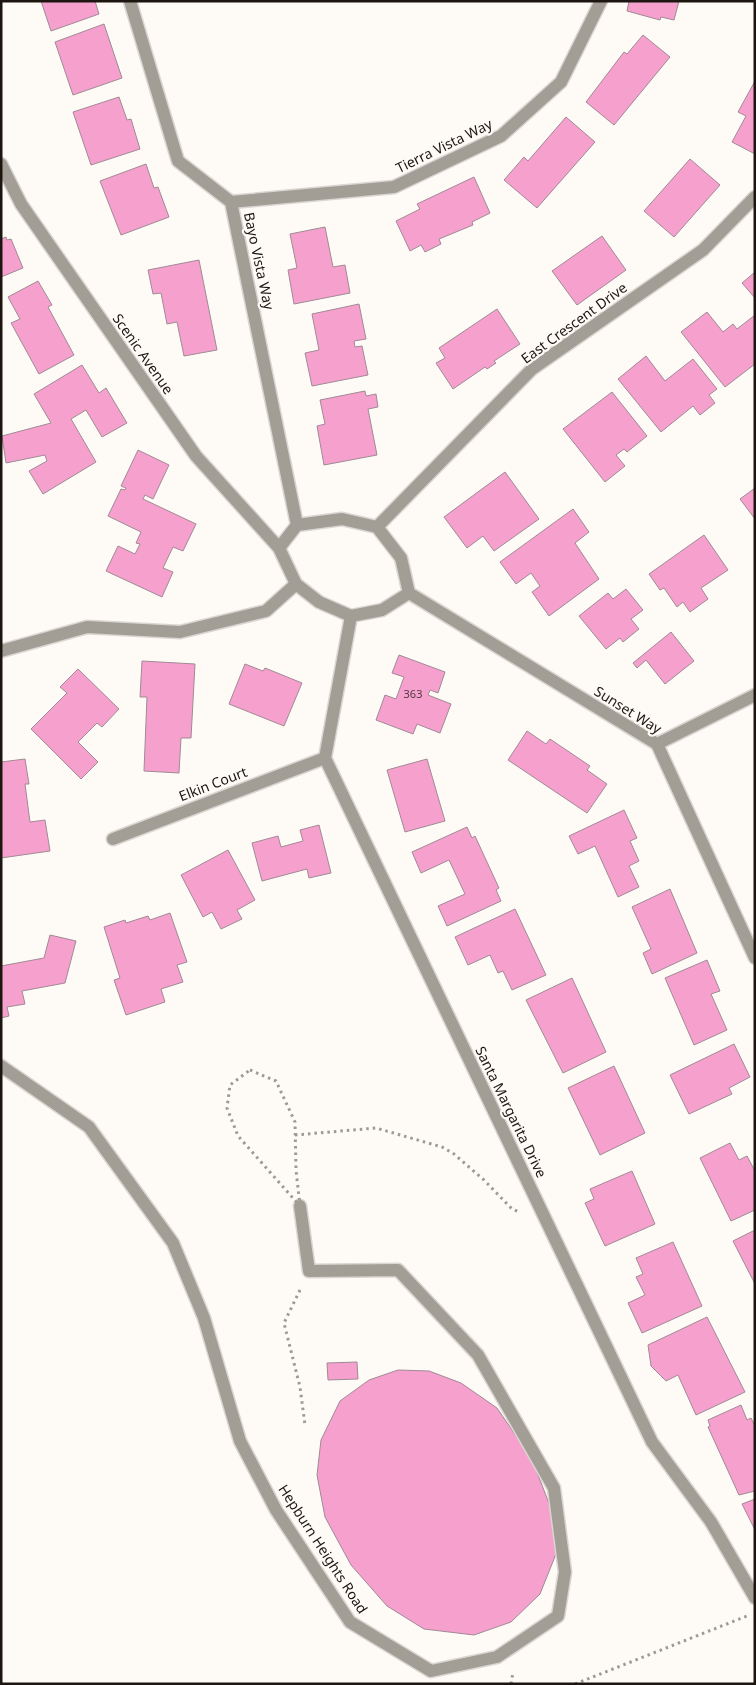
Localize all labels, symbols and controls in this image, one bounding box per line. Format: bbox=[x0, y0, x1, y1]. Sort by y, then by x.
street label: Tierra Vista Way bbox=[392, 114, 496, 177]
street label: Bayo Vista Way bbox=[240, 210, 279, 312]
street label: East Crescent Drive bbox=[517, 278, 631, 367]
street label: Scenic Avenue bbox=[109, 310, 178, 398]
street label: Sunset Way bbox=[591, 681, 666, 738]
house number: 363 bbox=[404, 686, 422, 701]
street label: Elkin Court bbox=[176, 762, 250, 805]
street label: Santa Margarita Drive bbox=[471, 1043, 552, 1181]
street label: Hepburn Heights Road bbox=[274, 1480, 372, 1617]

